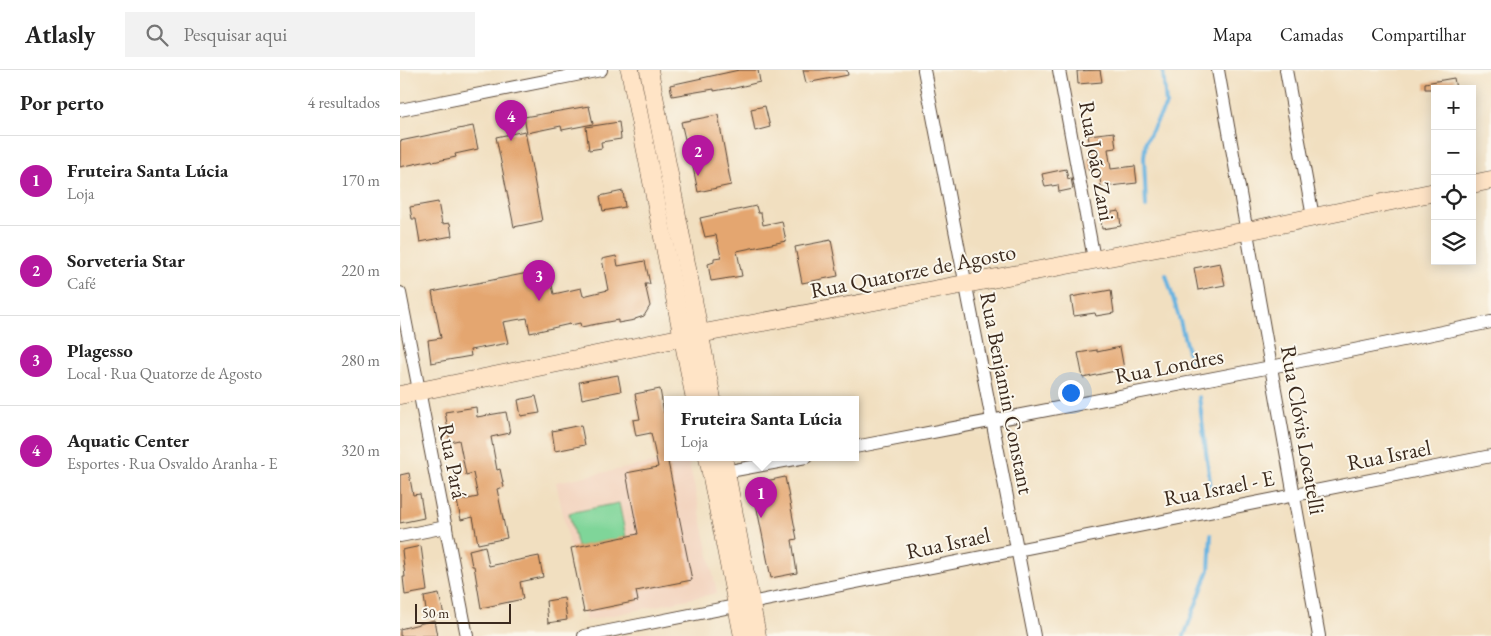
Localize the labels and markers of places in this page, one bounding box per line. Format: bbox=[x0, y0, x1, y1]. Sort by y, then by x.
pin: 4 bbox=[495, 100, 527, 141]
pin: 2 bbox=[682, 135, 714, 176]
pin: 3 bbox=[523, 260, 555, 301]
pin: 1 bbox=[745, 477, 777, 518]

